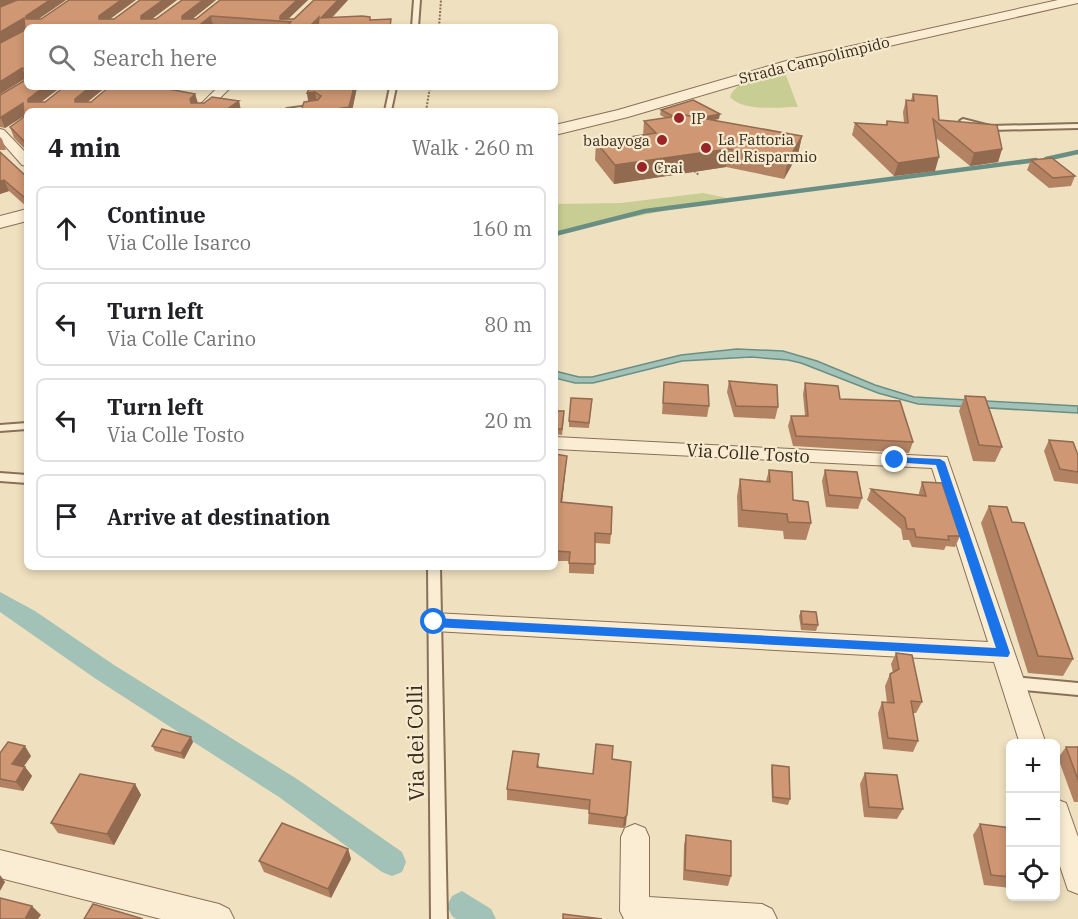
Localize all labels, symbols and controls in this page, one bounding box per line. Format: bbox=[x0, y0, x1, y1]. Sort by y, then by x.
search box bbox=[24, 24, 558, 90]
street label: Strada Campolimpido bbox=[737, 32, 891, 88]
icon: search bbox=[45, 41, 78, 74]
text: Search here bbox=[93, 43, 217, 72]
place label: IP bbox=[691, 109, 706, 128]
marker: IP bbox=[672, 111, 686, 125]
text: 4 min bbox=[48, 130, 121, 164]
place label: La Fattoria del Risparmio bbox=[718, 130, 817, 166]
place label: babayoga bbox=[583, 131, 650, 150]
marker: babayoga bbox=[655, 133, 669, 147]
text: Walk · 260 m bbox=[412, 134, 534, 161]
marker: La Fattoria del Risparmio bbox=[699, 141, 713, 155]
place label: Crai bbox=[654, 158, 683, 177]
marker: Crai bbox=[635, 160, 649, 174]
text: Continue bbox=[107, 200, 206, 229]
icon: ahead bbox=[50, 212, 83, 245]
text: 160 m bbox=[472, 215, 532, 242]
text: Via Colle Isarco bbox=[107, 229, 251, 256]
text: Turn left bbox=[107, 296, 203, 325]
icon: left bbox=[50, 308, 83, 341]
text: 80 m bbox=[484, 311, 532, 338]
text: Via Colle Carino bbox=[107, 325, 256, 352]
text: Turn left bbox=[107, 392, 203, 421]
icon: left bbox=[50, 404, 83, 437]
text: 20 m bbox=[484, 407, 532, 434]
text: Via Colle Tosto bbox=[107, 421, 245, 448]
street label: Via Colle Tosto bbox=[686, 438, 810, 468]
route end bbox=[881, 446, 907, 472]
icon: arrive bbox=[50, 500, 83, 533]
text: Arrive at destination bbox=[107, 502, 330, 531]
route start bbox=[420, 608, 446, 634]
street label: Via dei Colli bbox=[400, 685, 430, 801]
map controls bbox=[1006, 739, 1060, 901]
button: + bbox=[1006, 739, 1060, 793]
button: − bbox=[1006, 793, 1060, 847]
button: locate bbox=[1006, 847, 1060, 901]

